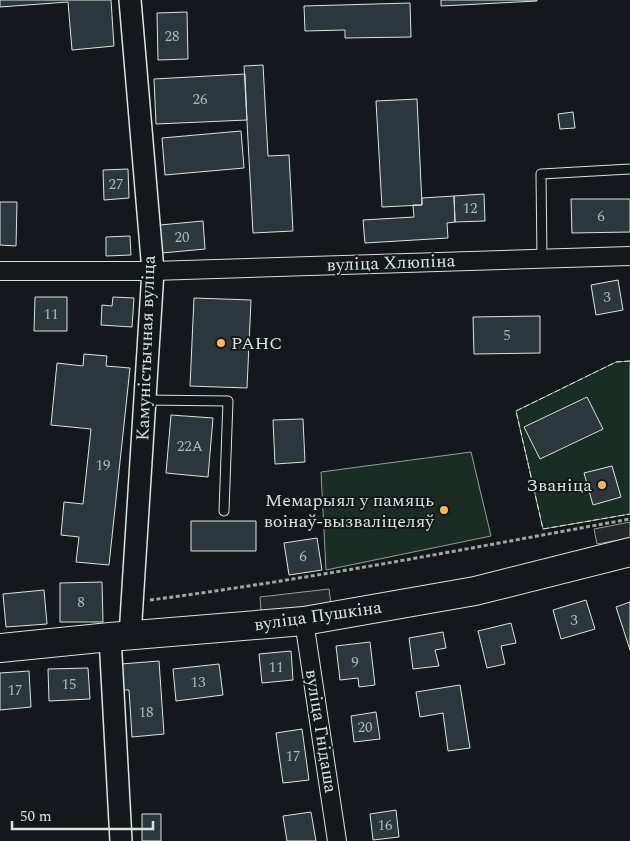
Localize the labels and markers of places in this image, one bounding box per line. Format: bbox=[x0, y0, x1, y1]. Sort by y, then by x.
place label: РАНС bbox=[231, 330, 282, 357]
marker: РАНС bbox=[215, 337, 227, 349]
place label: Званіца bbox=[526, 472, 592, 499]
marker: Званіца bbox=[596, 479, 608, 491]
place label: Мемарыял у памяць воінаў-вызваліцеляў bbox=[264, 487, 435, 535]
marker: Мемарыял у памяць воінаў-вызваліцеляў bbox=[438, 504, 450, 516]

